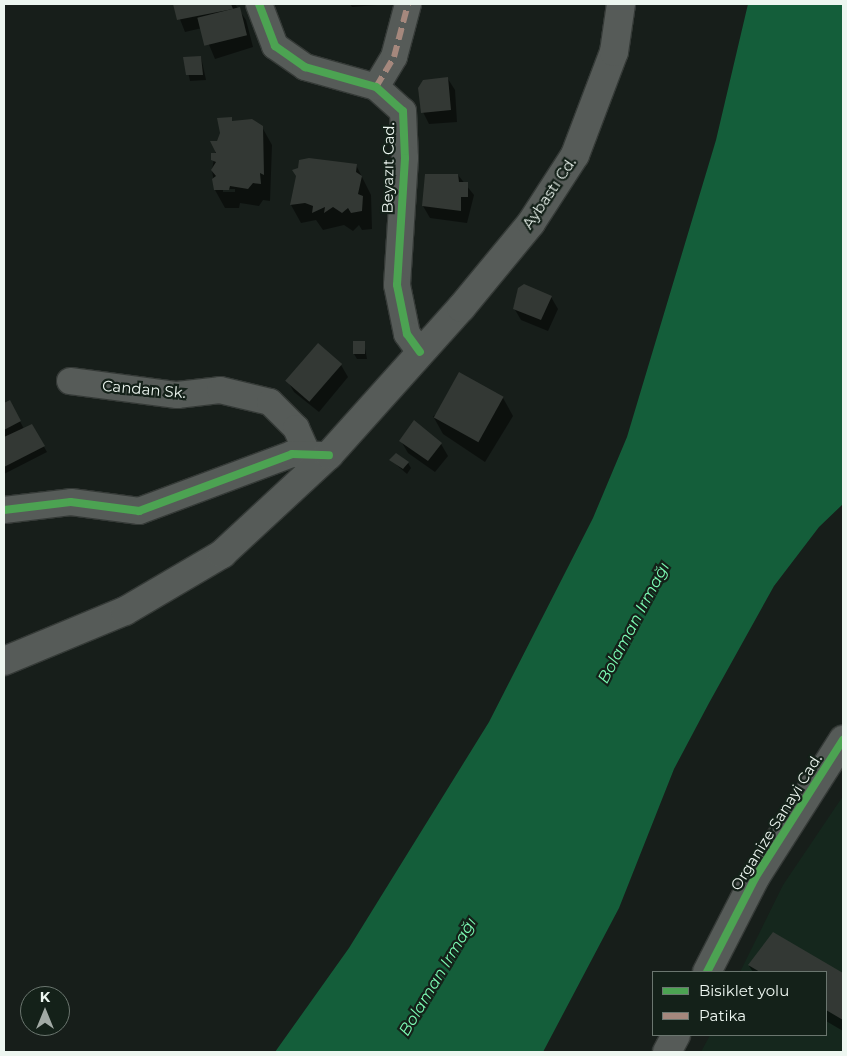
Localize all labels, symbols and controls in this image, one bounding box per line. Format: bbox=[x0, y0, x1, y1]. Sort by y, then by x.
street label: Beyazıt Cad. bbox=[378, 122, 398, 214]
street label: Aybastı Cd. bbox=[518, 154, 580, 232]
street label: Candan Sk. bbox=[101, 376, 187, 402]
water label: Bolaman Irmağı bbox=[594, 559, 674, 687]
street label: Organize Sanayi Cad. bbox=[727, 750, 825, 894]
water label: Bolaman Irmağı bbox=[395, 915, 481, 1039]
legend bbox=[652, 971, 827, 1036]
text: Bisiklet yolu bbox=[699, 981, 789, 1000]
north arrow bbox=[20, 986, 70, 1036]
text: K bbox=[40, 988, 50, 1006]
text: Patika bbox=[699, 1006, 746, 1025]

